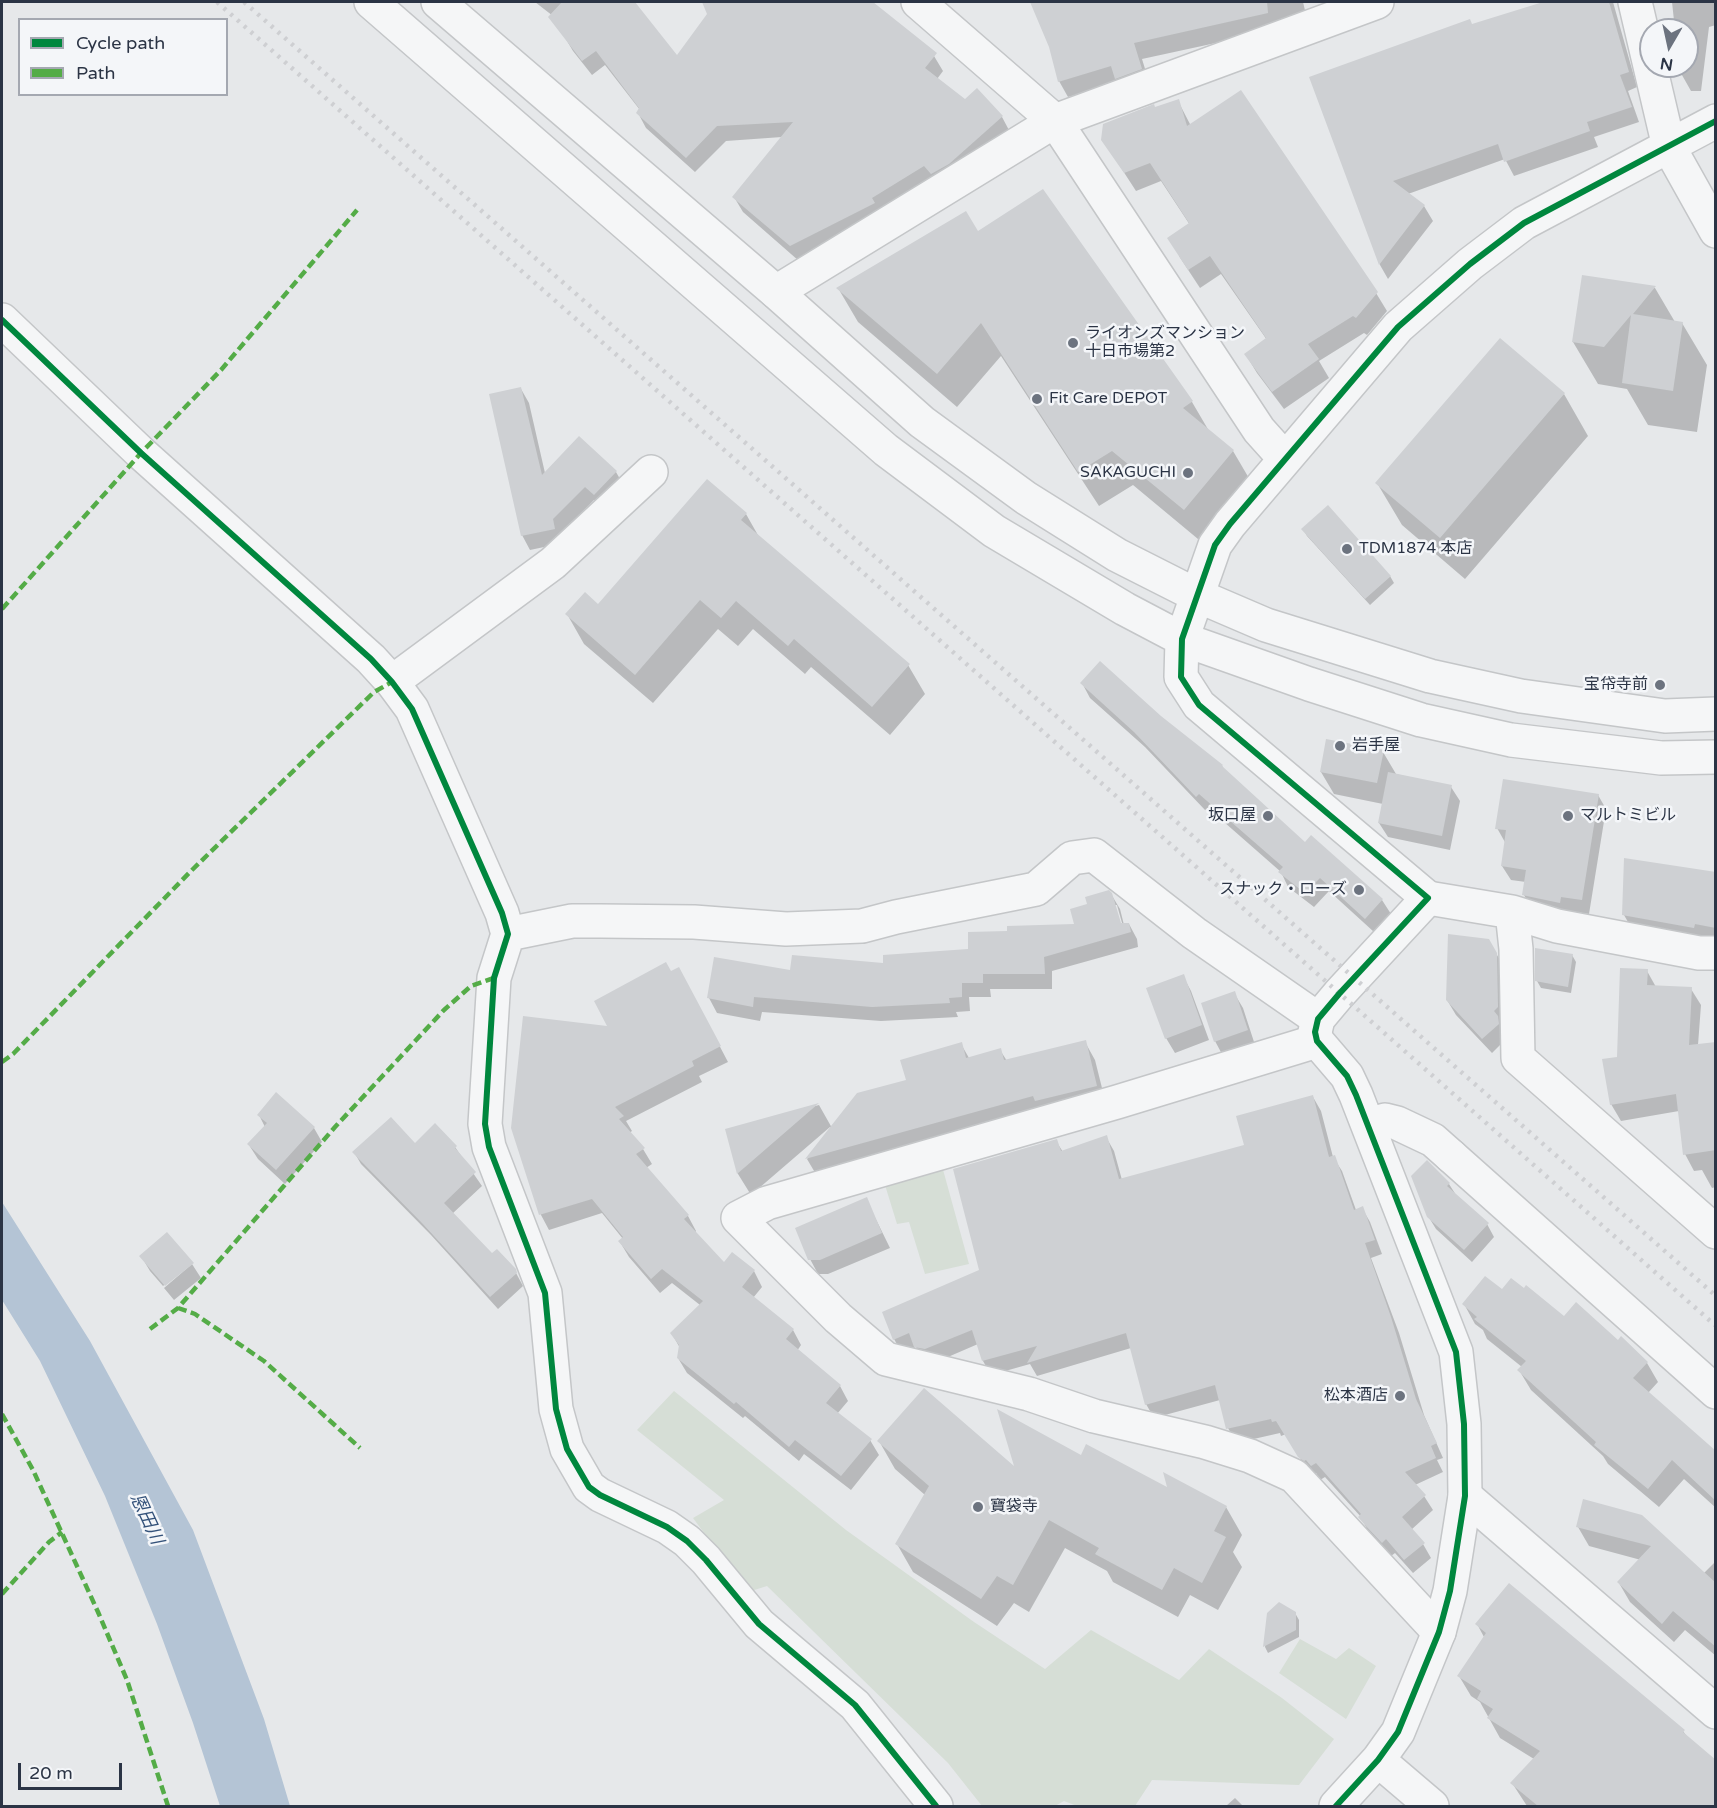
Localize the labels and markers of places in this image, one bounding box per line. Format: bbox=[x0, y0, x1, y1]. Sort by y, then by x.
place label: ライオンズマンション 十日市場第2 bbox=[1085, 324, 1245, 362]
marker: ライオンズマンション 十日市場第2 bbox=[1066, 336, 1080, 350]
place label: Fit Care DEPOT bbox=[1049, 389, 1167, 409]
marker: Fit Care DEPOT bbox=[1030, 392, 1044, 406]
place label: SAKAGUCHI bbox=[1080, 463, 1176, 483]
marker: SAKAGUCHI bbox=[1181, 466, 1195, 480]
place label: TDM1874 本店 bbox=[1359, 539, 1473, 559]
marker: TDM1874 本店 bbox=[1340, 542, 1354, 556]
place label: 宝帒寺前 bbox=[1584, 675, 1648, 695]
marker: 宝帒寺前 bbox=[1653, 678, 1667, 692]
place label: 岩手屋 bbox=[1352, 736, 1400, 756]
marker: 岩手屋 bbox=[1333, 739, 1347, 753]
place label: 坂口屋 bbox=[1208, 806, 1256, 826]
place label: マルトミビル bbox=[1580, 806, 1676, 826]
marker: 坂口屋 bbox=[1261, 809, 1275, 823]
marker: マルトミビル bbox=[1561, 809, 1575, 823]
place label: スナック・ローズ bbox=[1219, 880, 1347, 900]
marker: スナック・ローズ bbox=[1352, 883, 1366, 897]
place label: 松本酒店 bbox=[1324, 1386, 1388, 1406]
marker: 松本酒店 bbox=[1393, 1389, 1407, 1403]
place label: 寶袋寺 bbox=[990, 1497, 1038, 1517]
marker: 寶袋寺 bbox=[971, 1500, 985, 1514]

